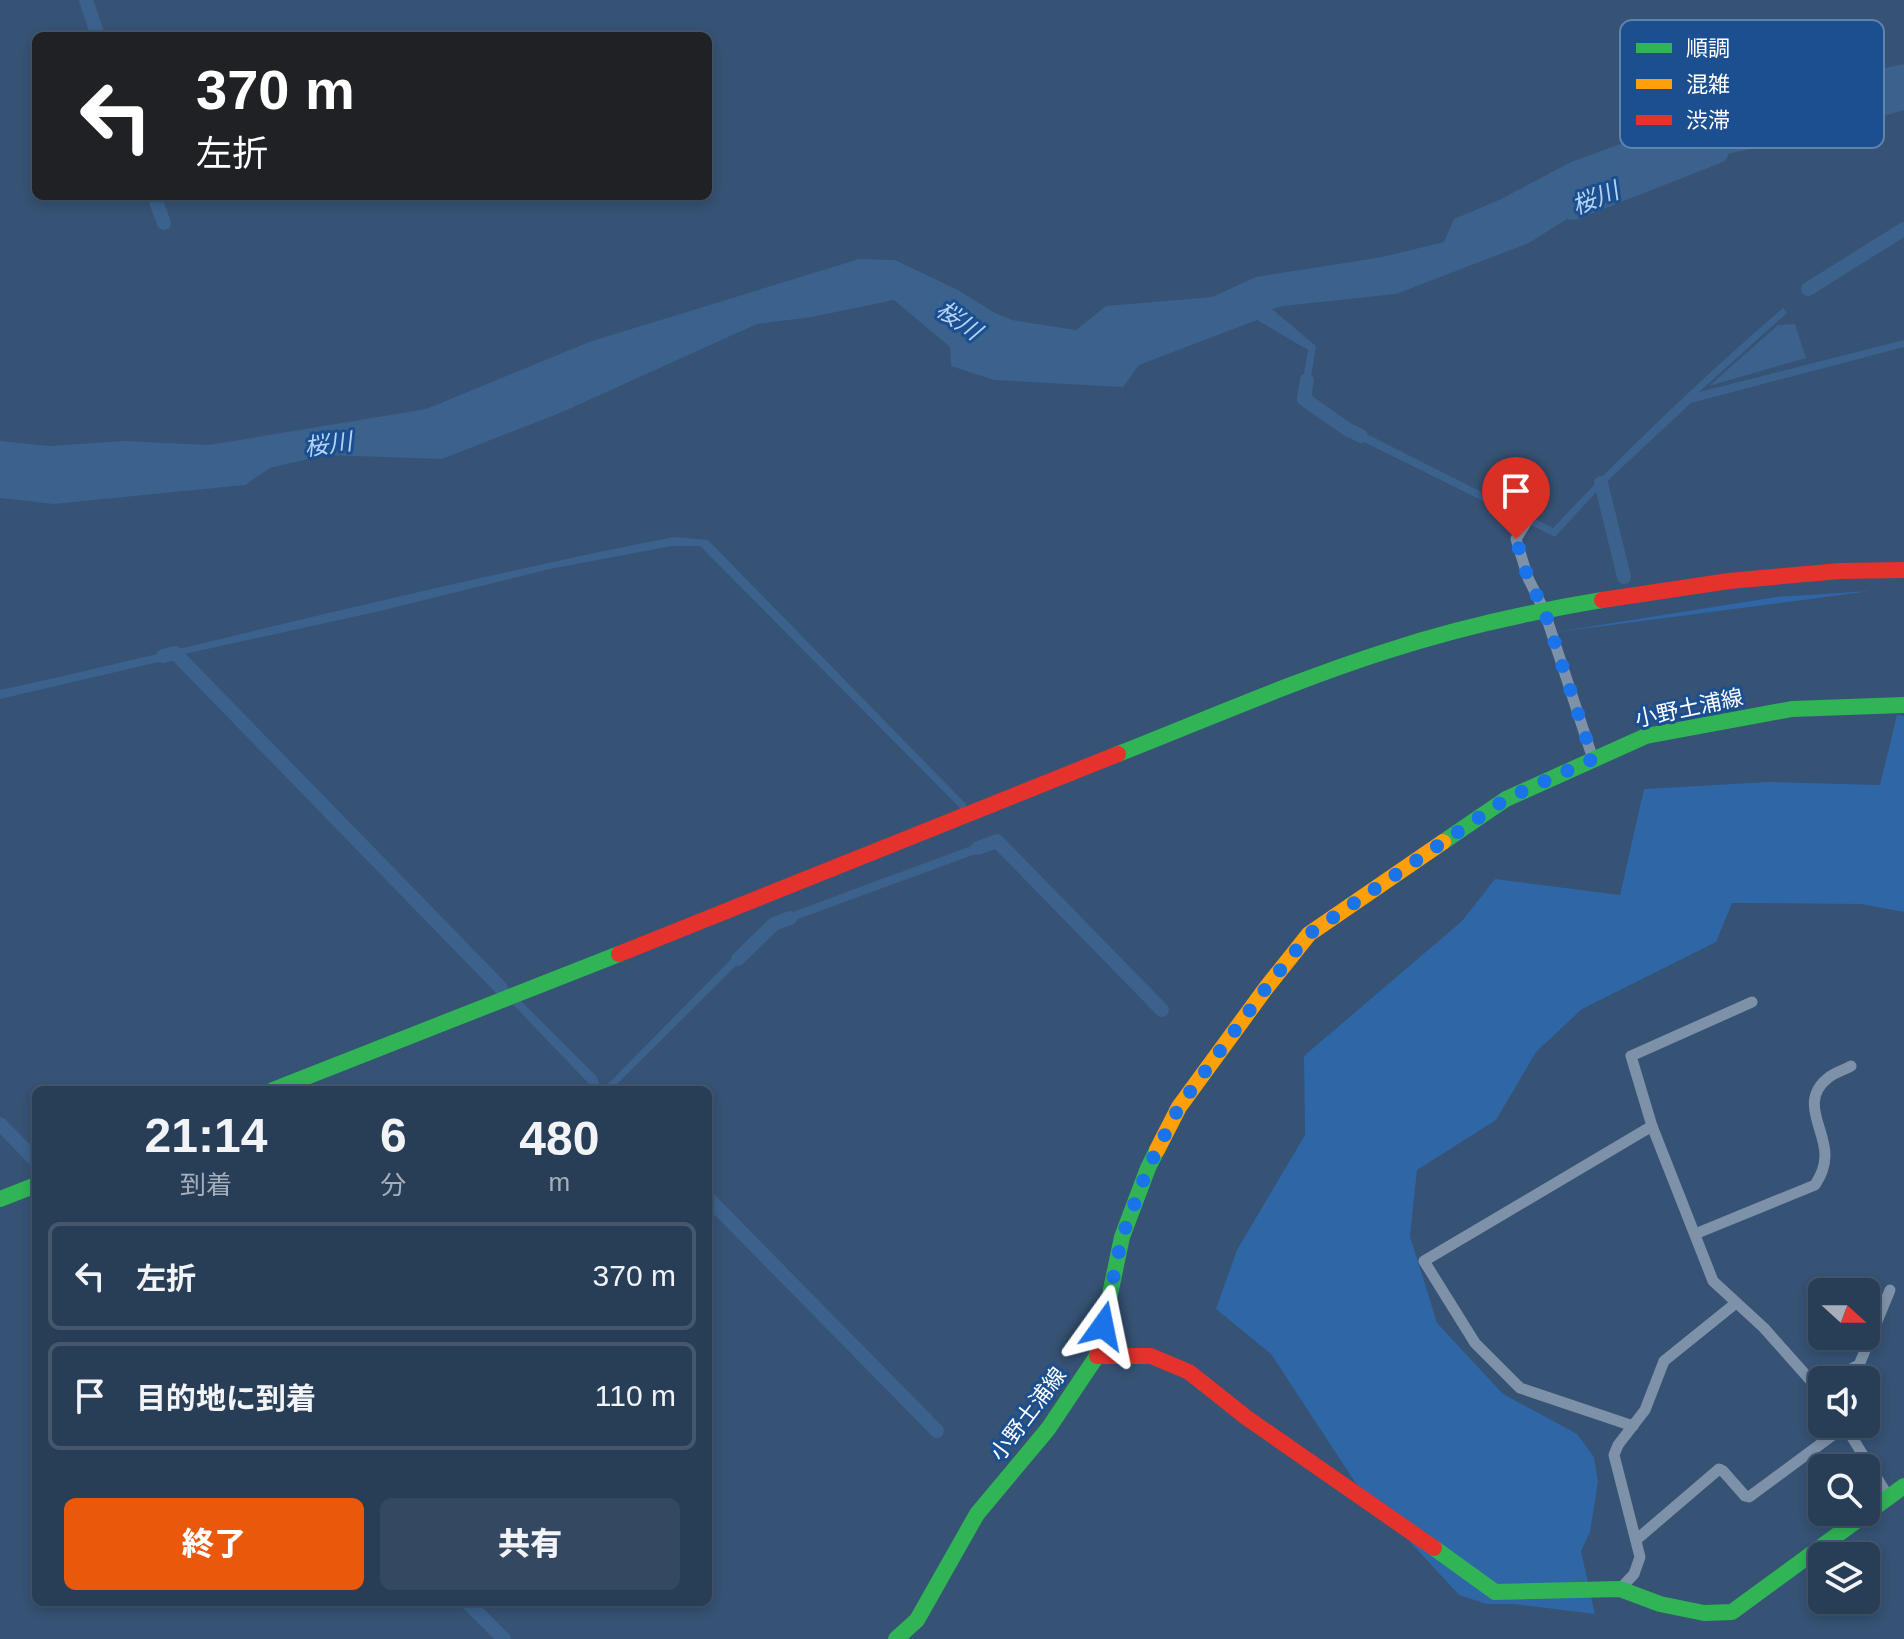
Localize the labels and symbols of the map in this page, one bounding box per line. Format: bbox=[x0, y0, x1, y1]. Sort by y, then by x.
legend bbox=[1620, 20, 1884, 148]
text: 順調 bbox=[1686, 36, 1730, 61]
text: 混雑 bbox=[1686, 72, 1730, 97]
text: 渋滞 bbox=[1686, 108, 1730, 133]
water label: 桜川 bbox=[1568, 175, 1625, 220]
water label: 桜川 bbox=[932, 295, 989, 347]
water label: 桜川 bbox=[302, 427, 357, 461]
pin bbox=[1482, 457, 1550, 539]
street label: 小野土浦線 bbox=[1633, 684, 1745, 732]
north arrow bbox=[1808, 1278, 1880, 1350]
position arrow bbox=[1061, 1284, 1145, 1368]
street label: 小野土浦線 bbox=[985, 1363, 1071, 1465]

